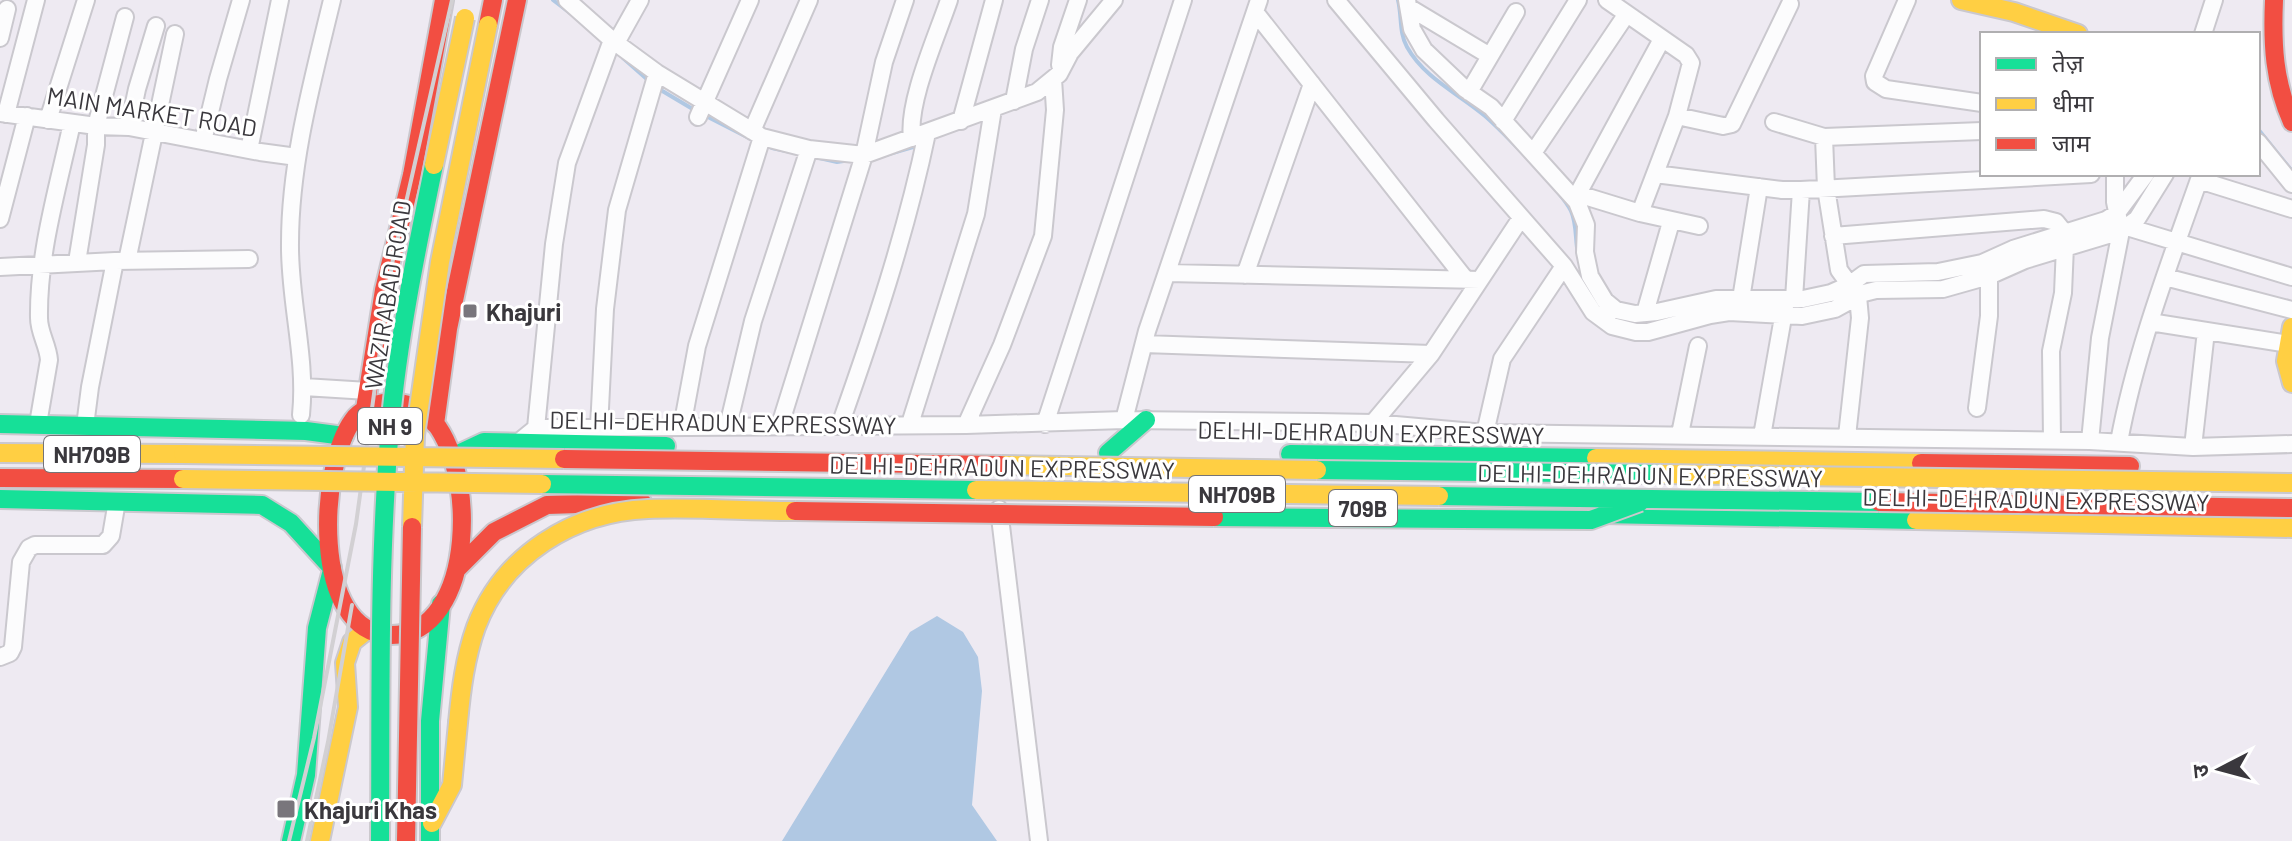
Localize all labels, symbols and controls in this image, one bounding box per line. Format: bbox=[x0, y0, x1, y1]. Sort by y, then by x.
legend bbox=[1980, 32, 2260, 176]
text: तेज़ bbox=[2052, 48, 2085, 77]
street label: MAIN MARKET ROAD bbox=[45, 80, 259, 142]
text: धीमा bbox=[2052, 88, 2094, 117]
text: जाम bbox=[2052, 128, 2091, 157]
street label: WAZIRABAD ROAD bbox=[358, 198, 416, 392]
place label: Khajuri bbox=[486, 297, 561, 326]
marker: Khajuri bbox=[461, 302, 479, 320]
street label: DELHI–DEHRADUN EXPRESSWAY bbox=[549, 404, 897, 440]
road number: NH 9 bbox=[358, 408, 422, 444]
street label: DELHI–DEHRADUN EXPRESSWAY bbox=[1197, 414, 1545, 450]
road number: NH709B bbox=[44, 436, 140, 472]
street label: DELHI-DEHRADUN EXPRESSWAY bbox=[829, 449, 1175, 485]
street label: DELHI-DEHRADUN EXPRESSWAY bbox=[1477, 457, 1823, 493]
road number: NH709B bbox=[1189, 476, 1285, 512]
street label: DELHI–DEHRADUN EXPRESSWAY bbox=[1862, 481, 2210, 517]
road number: 709B bbox=[1329, 490, 1397, 526]
north arrow bbox=[2180, 729, 2260, 809]
text: उ bbox=[2185, 762, 2213, 779]
place label: Khajuri Khas bbox=[304, 795, 437, 824]
marker: Khajuri Khas bbox=[275, 798, 297, 820]

